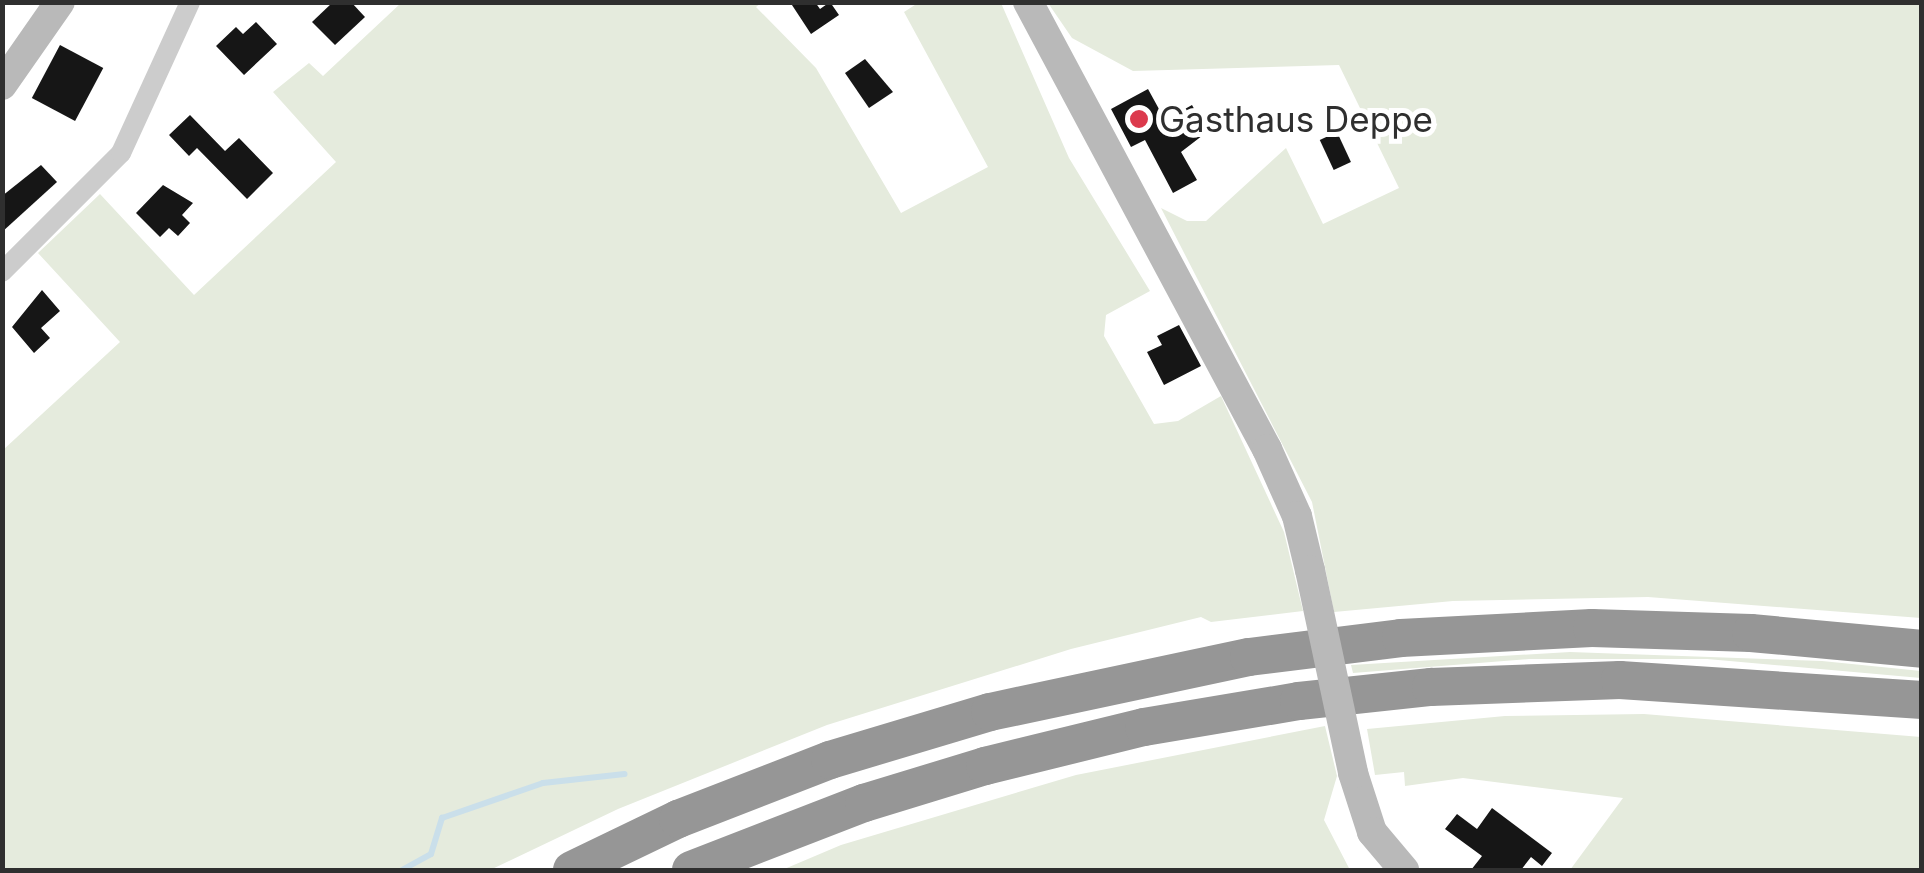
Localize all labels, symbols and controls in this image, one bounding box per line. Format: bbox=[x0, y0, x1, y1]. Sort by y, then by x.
place label: Gasthaus Deppe bbox=[1159, 98, 1433, 140]
marker: Gasthaus Deppe bbox=[1128, 108, 1150, 130]

